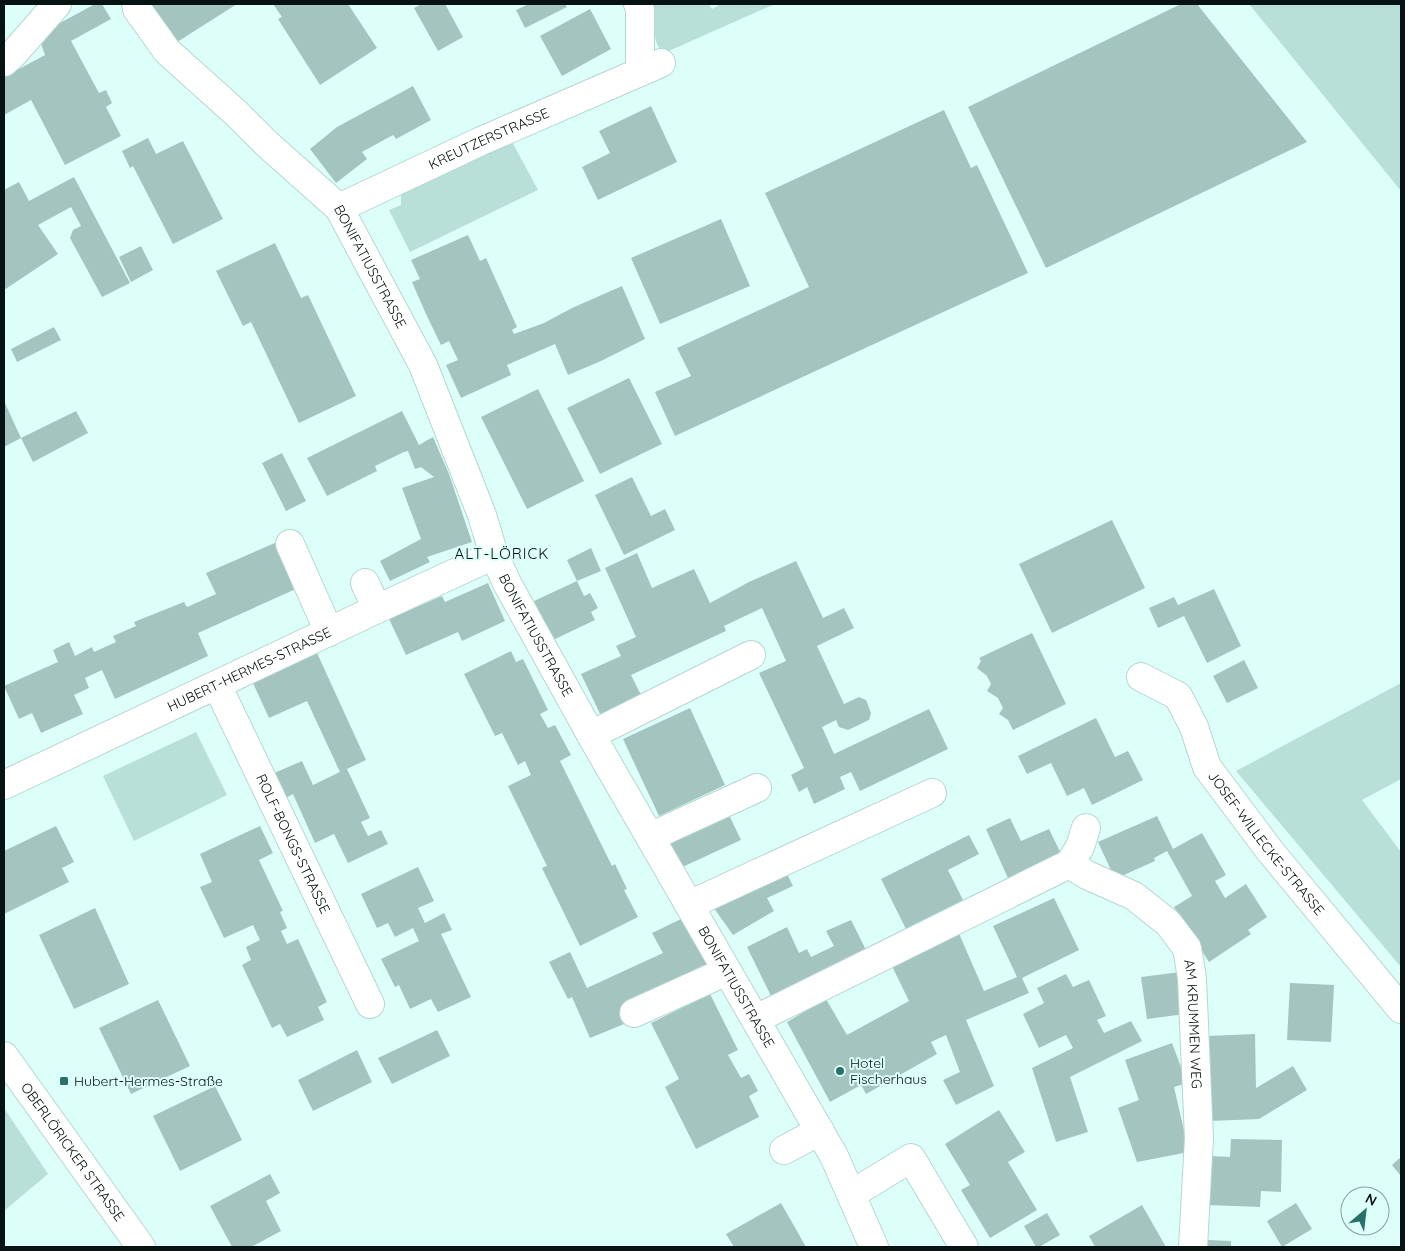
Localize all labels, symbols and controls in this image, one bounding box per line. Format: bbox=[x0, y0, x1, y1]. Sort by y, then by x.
street label: KREUTZERSTRASSE bbox=[426, 104, 552, 174]
street label: BONIFATIUSSTRASSE bbox=[330, 202, 411, 331]
district label: ALT-LÖRICK bbox=[455, 544, 549, 563]
street label: BONIFATIUSSTRASSE bbox=[495, 571, 577, 700]
street label: HUBERT-HERMES-STRASSE bbox=[164, 623, 334, 716]
street label: JOSEF-WILLECKE-STRASSE bbox=[1204, 767, 1328, 919]
street label: ROLF-BONGS-STRASSE bbox=[252, 771, 334, 916]
street label: BONIFATIUSSTRASSE bbox=[694, 923, 779, 1051]
street label: AM KRUMMEN WEG bbox=[1180, 958, 1206, 1089]
place label: Hotel Fischerhaus bbox=[850, 1054, 927, 1088]
marker: Hotel Fischerhaus bbox=[834, 1065, 846, 1077]
place label: Hubert-Hermes-Straße bbox=[74, 1072, 223, 1090]
marker: Hubert-Hermes-Straße bbox=[58, 1075, 70, 1087]
street label: OBERLÖRICKER STRASSE bbox=[17, 1079, 129, 1225]
north arrow bbox=[1340, 1186, 1390, 1236]
text: N bbox=[1362, 1189, 1380, 1210]

